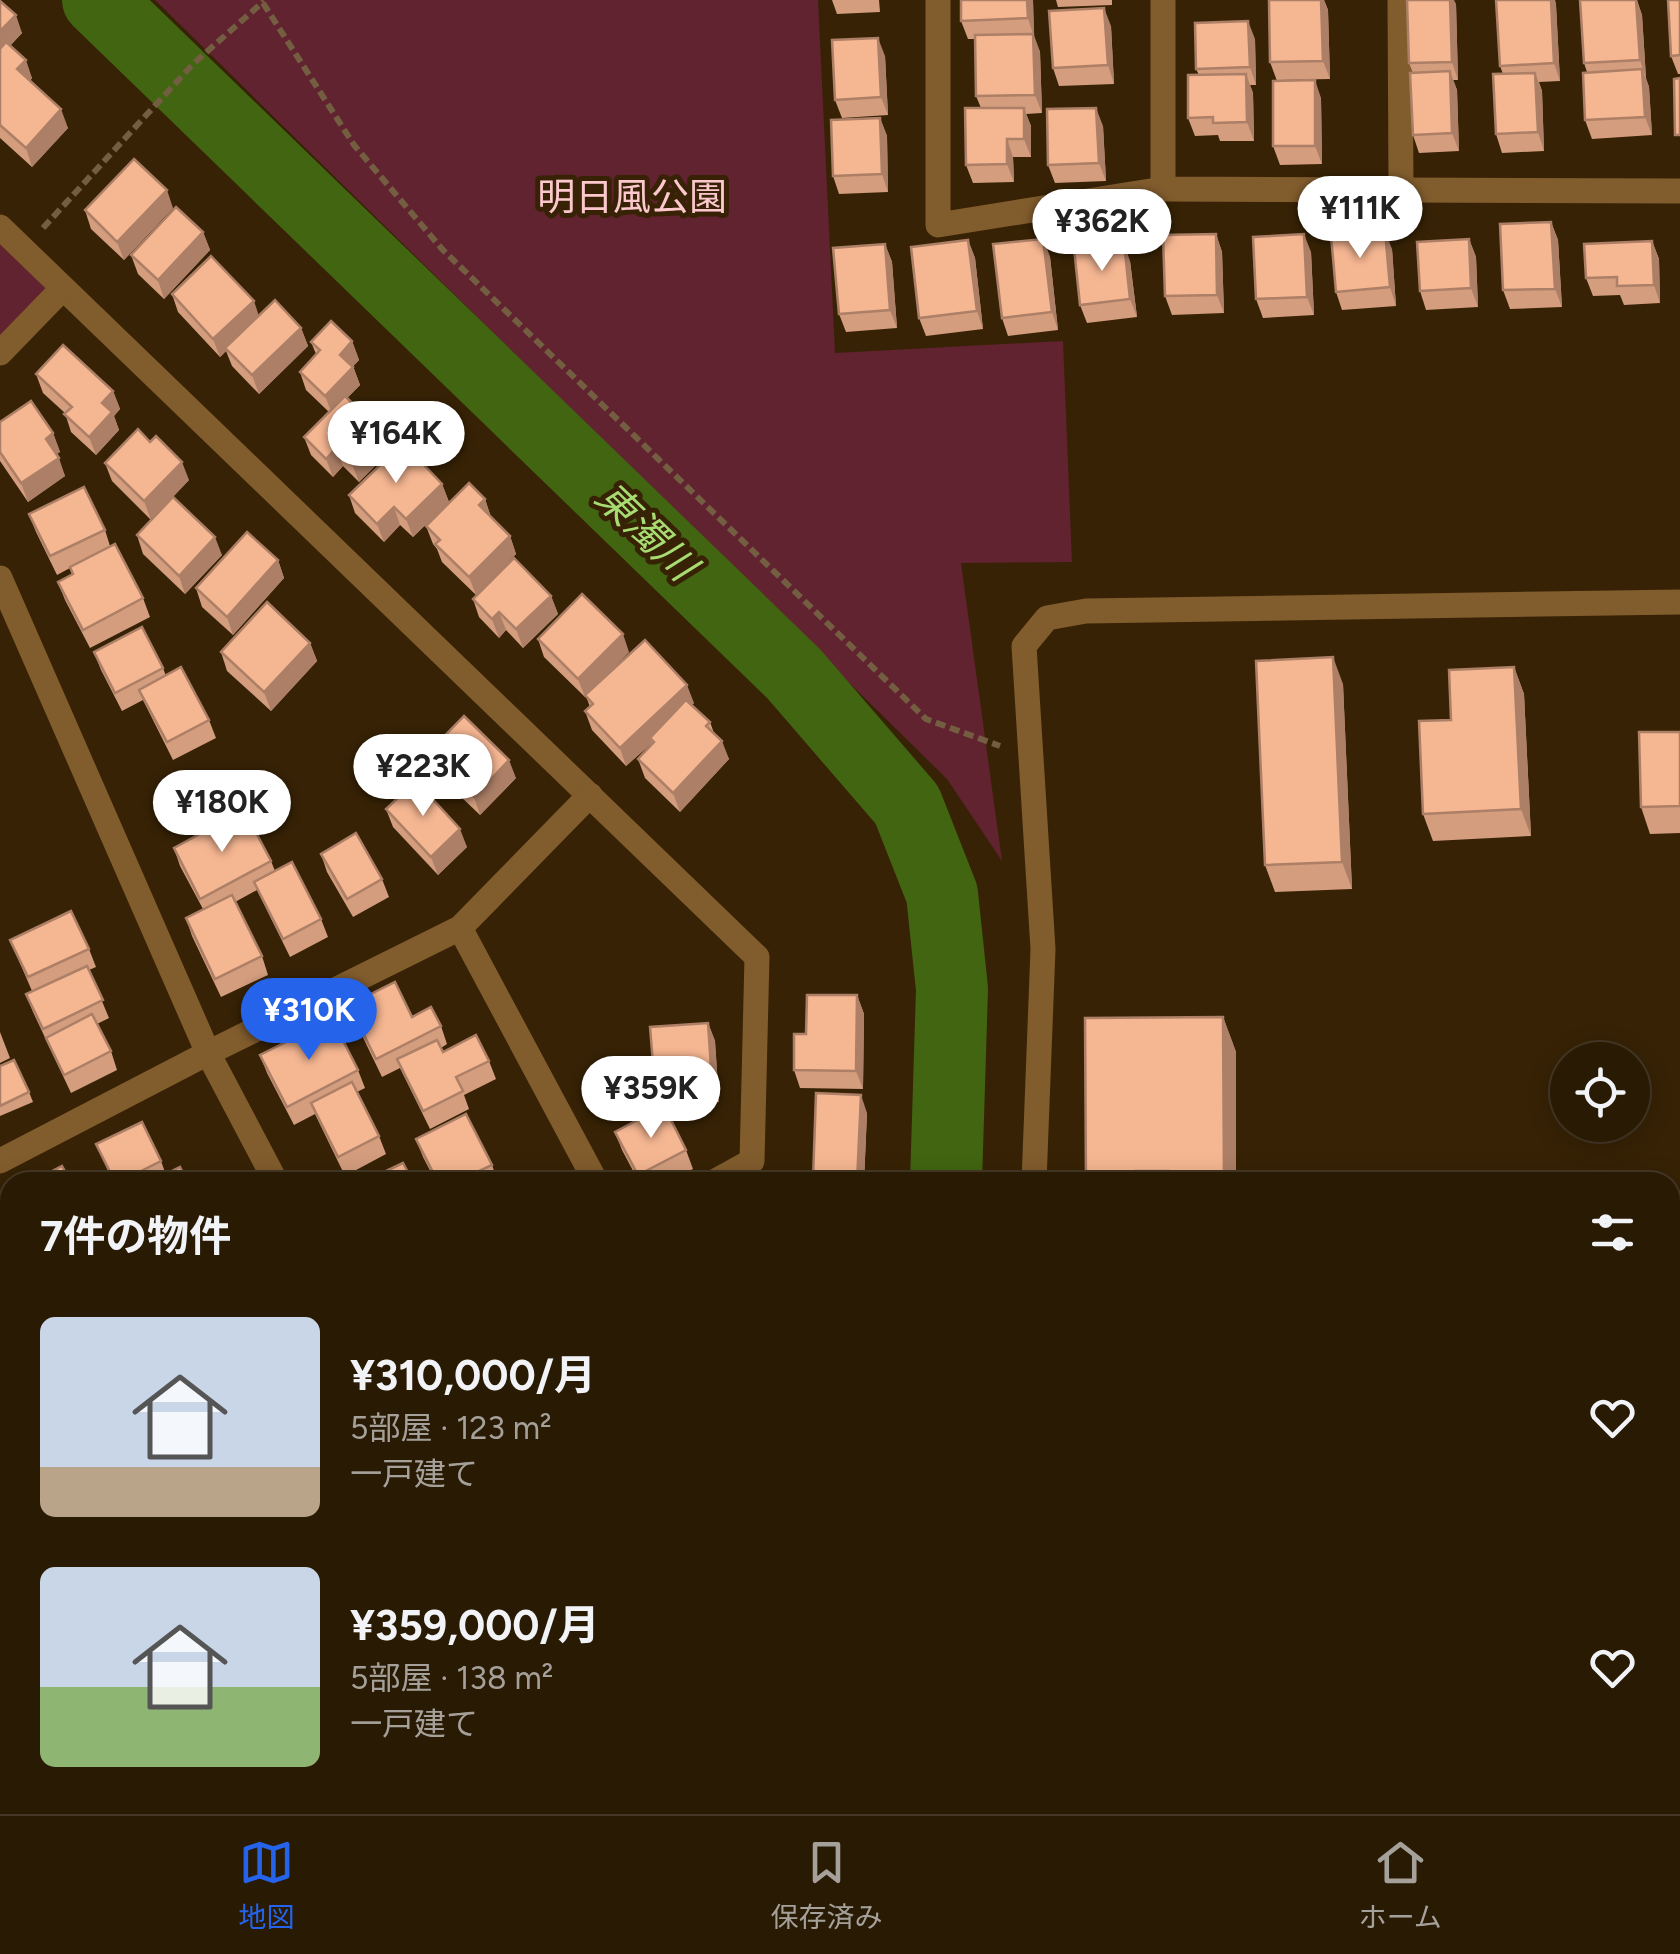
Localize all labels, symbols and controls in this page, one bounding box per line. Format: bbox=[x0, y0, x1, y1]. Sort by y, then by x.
park label: 明日風公園 bbox=[537, 174, 727, 220]
pin: ¥111K bbox=[1290, 176, 1430, 261]
pin: ¥362K bbox=[1032, 189, 1172, 274]
text: ¥111K bbox=[1320, 189, 1400, 227]
text: ¥362K bbox=[1054, 202, 1150, 240]
pin: ¥164K bbox=[326, 401, 466, 486]
text: ¥164K bbox=[350, 414, 442, 452]
water label: 東濁川 bbox=[586, 472, 709, 593]
pin: ¥223K bbox=[353, 734, 493, 819]
text: ¥223K bbox=[375, 747, 471, 785]
pin: ¥180K bbox=[152, 770, 292, 855]
text: ¥180K bbox=[175, 783, 269, 821]
pin: ¥310K bbox=[239, 978, 379, 1063]
text: ¥310K bbox=[263, 991, 355, 1029]
map controls bbox=[1550, 1042, 1650, 1142]
button: locate bbox=[1550, 1042, 1650, 1142]
pin: ¥359K bbox=[581, 1056, 721, 1141]
text: ¥359K bbox=[603, 1069, 699, 1107]
icon: filters bbox=[1585, 1205, 1640, 1260]
text: 7件の物件 bbox=[40, 1211, 231, 1262]
text: ¥310,000/月 bbox=[350, 1350, 596, 1401]
icon: home bbox=[120, 1357, 240, 1477]
icon: heart bbox=[1585, 1390, 1640, 1445]
text: 5部屋 · 123 m² bbox=[350, 1409, 552, 1447]
text: 一戸建て bbox=[350, 1455, 478, 1493]
text: ¥359,000/月 bbox=[350, 1600, 600, 1651]
icon: home bbox=[120, 1607, 240, 1727]
icon: heart bbox=[1585, 1640, 1640, 1695]
text: 5部屋 · 138 m² bbox=[350, 1659, 553, 1697]
text: 一戸建て bbox=[350, 1705, 478, 1743]
tab: 地図 bbox=[238, 1835, 294, 1935]
tab: 保存済み bbox=[770, 1835, 882, 1935]
tab: ホーム bbox=[1359, 1835, 1442, 1935]

